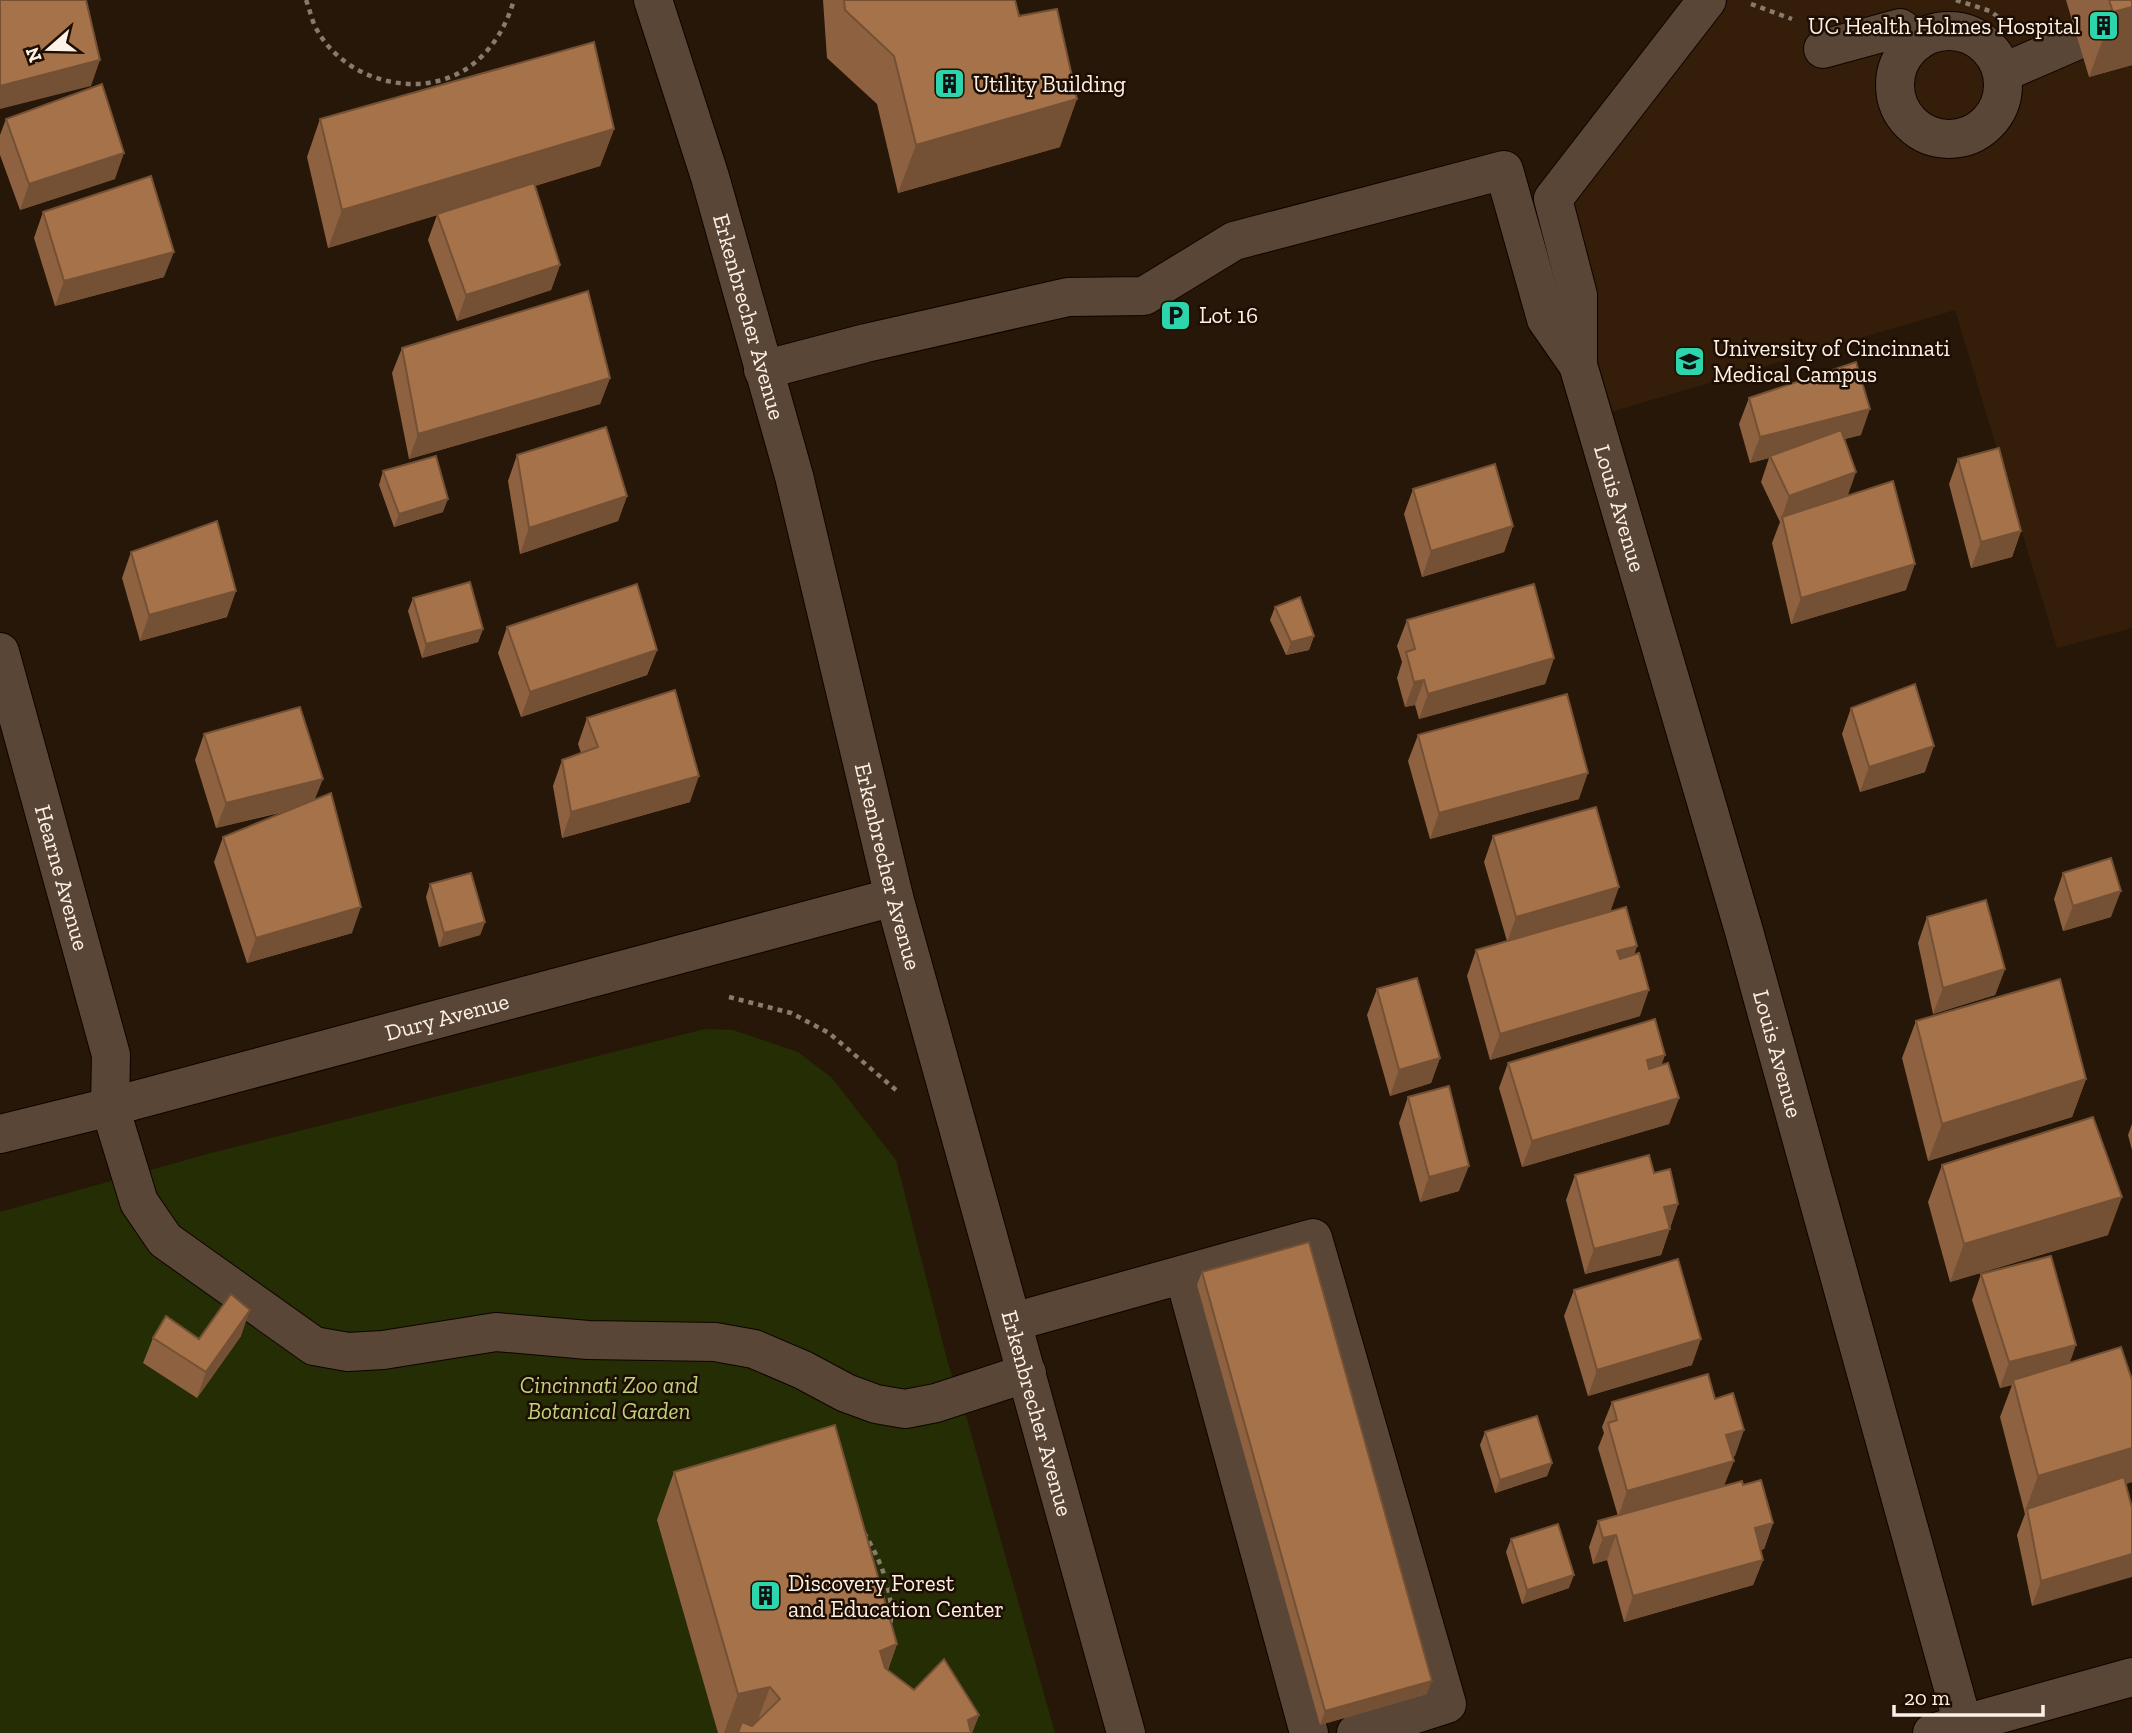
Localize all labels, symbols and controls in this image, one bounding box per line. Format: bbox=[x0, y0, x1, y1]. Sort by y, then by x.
building icon: UC Health Holmes Hospital bbox=[2086, 9, 2120, 43]
place label: UC Health Holmes Hospital bbox=[1808, 12, 2080, 40]
north arrow bbox=[14, 14, 84, 84]
text: N bbox=[20, 44, 47, 65]
building icon: Utility Building bbox=[933, 67, 967, 101]
place label: Utility Building bbox=[973, 70, 1126, 98]
street label: Erkenbrecher Avenue bbox=[707, 211, 791, 423]
parking icon: Lot 16 bbox=[1159, 298, 1193, 332]
place label: Lot 16 bbox=[1199, 301, 1258, 329]
place label: University of Cincinnati Medical Campus bbox=[1713, 334, 1950, 388]
school or university icon: University of Cincinnati Medical Campus bbox=[1673, 344, 1707, 378]
street label: Louis Avenue bbox=[1588, 441, 1652, 575]
street label: Erkenbrecher Avenue bbox=[849, 760, 928, 973]
street label: Hearne Avenue bbox=[29, 802, 96, 954]
street label: Dury Avenue bbox=[382, 987, 512, 1047]
street label: Louis Avenue bbox=[1747, 987, 1809, 1121]
street label: Erkenbrecher Avenue bbox=[995, 1307, 1079, 1519]
park label: Cincinnati Zoo and Botanical Garden bbox=[520, 1371, 698, 1425]
place label: Discovery Forest and Education Center bbox=[788, 1569, 1004, 1623]
building icon: Discovery Forest and Education Center bbox=[748, 1579, 782, 1613]
scale bar bbox=[1894, 1674, 2043, 1718]
text: 20 m bbox=[1904, 1685, 1950, 1710]

